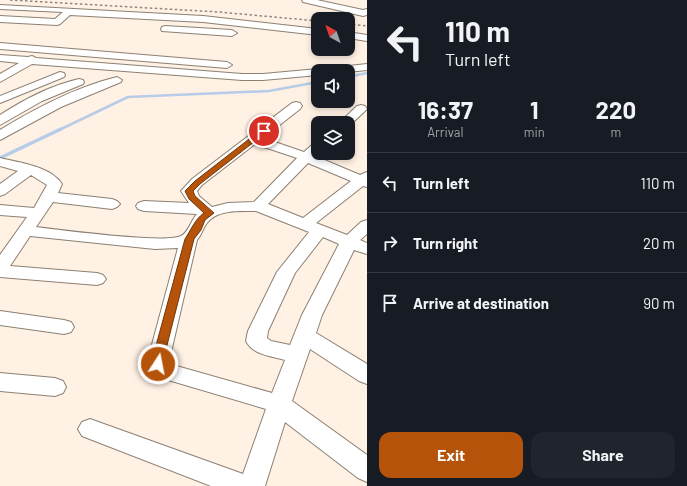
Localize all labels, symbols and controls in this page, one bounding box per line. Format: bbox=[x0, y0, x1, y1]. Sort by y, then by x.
north arrow bbox=[311, 12, 355, 56]
map controls bbox=[311, 12, 355, 160]
text: 110 m bbox=[445, 14, 510, 48]
icon: left bbox=[379, 16, 431, 68]
text: Turn left bbox=[445, 48, 511, 70]
button: sound bbox=[311, 64, 355, 108]
text: 16:37 bbox=[418, 95, 473, 124]
text: 1 bbox=[530, 95, 538, 124]
text: 220 bbox=[596, 95, 636, 124]
pin bbox=[247, 114, 281, 148]
button: layers bbox=[311, 116, 355, 160]
icon: arrive bbox=[253, 120, 275, 142]
text: Arrival bbox=[427, 124, 464, 140]
text: min bbox=[524, 124, 545, 140]
text: m bbox=[610, 124, 621, 140]
icon: left bbox=[379, 172, 401, 194]
text: Turn left bbox=[413, 174, 469, 192]
text: 110 m bbox=[641, 174, 675, 192]
icon: right bbox=[379, 232, 401, 254]
text: Turn right bbox=[413, 234, 478, 252]
text: 20 m bbox=[643, 234, 675, 252]
icon: arrive bbox=[379, 292, 401, 314]
text: Arrive at destination bbox=[413, 294, 549, 312]
text: 90 m bbox=[643, 294, 675, 312]
position arrow bbox=[137, 343, 179, 385]
button: Exit bbox=[379, 432, 523, 478]
button: Share bbox=[531, 432, 675, 478]

